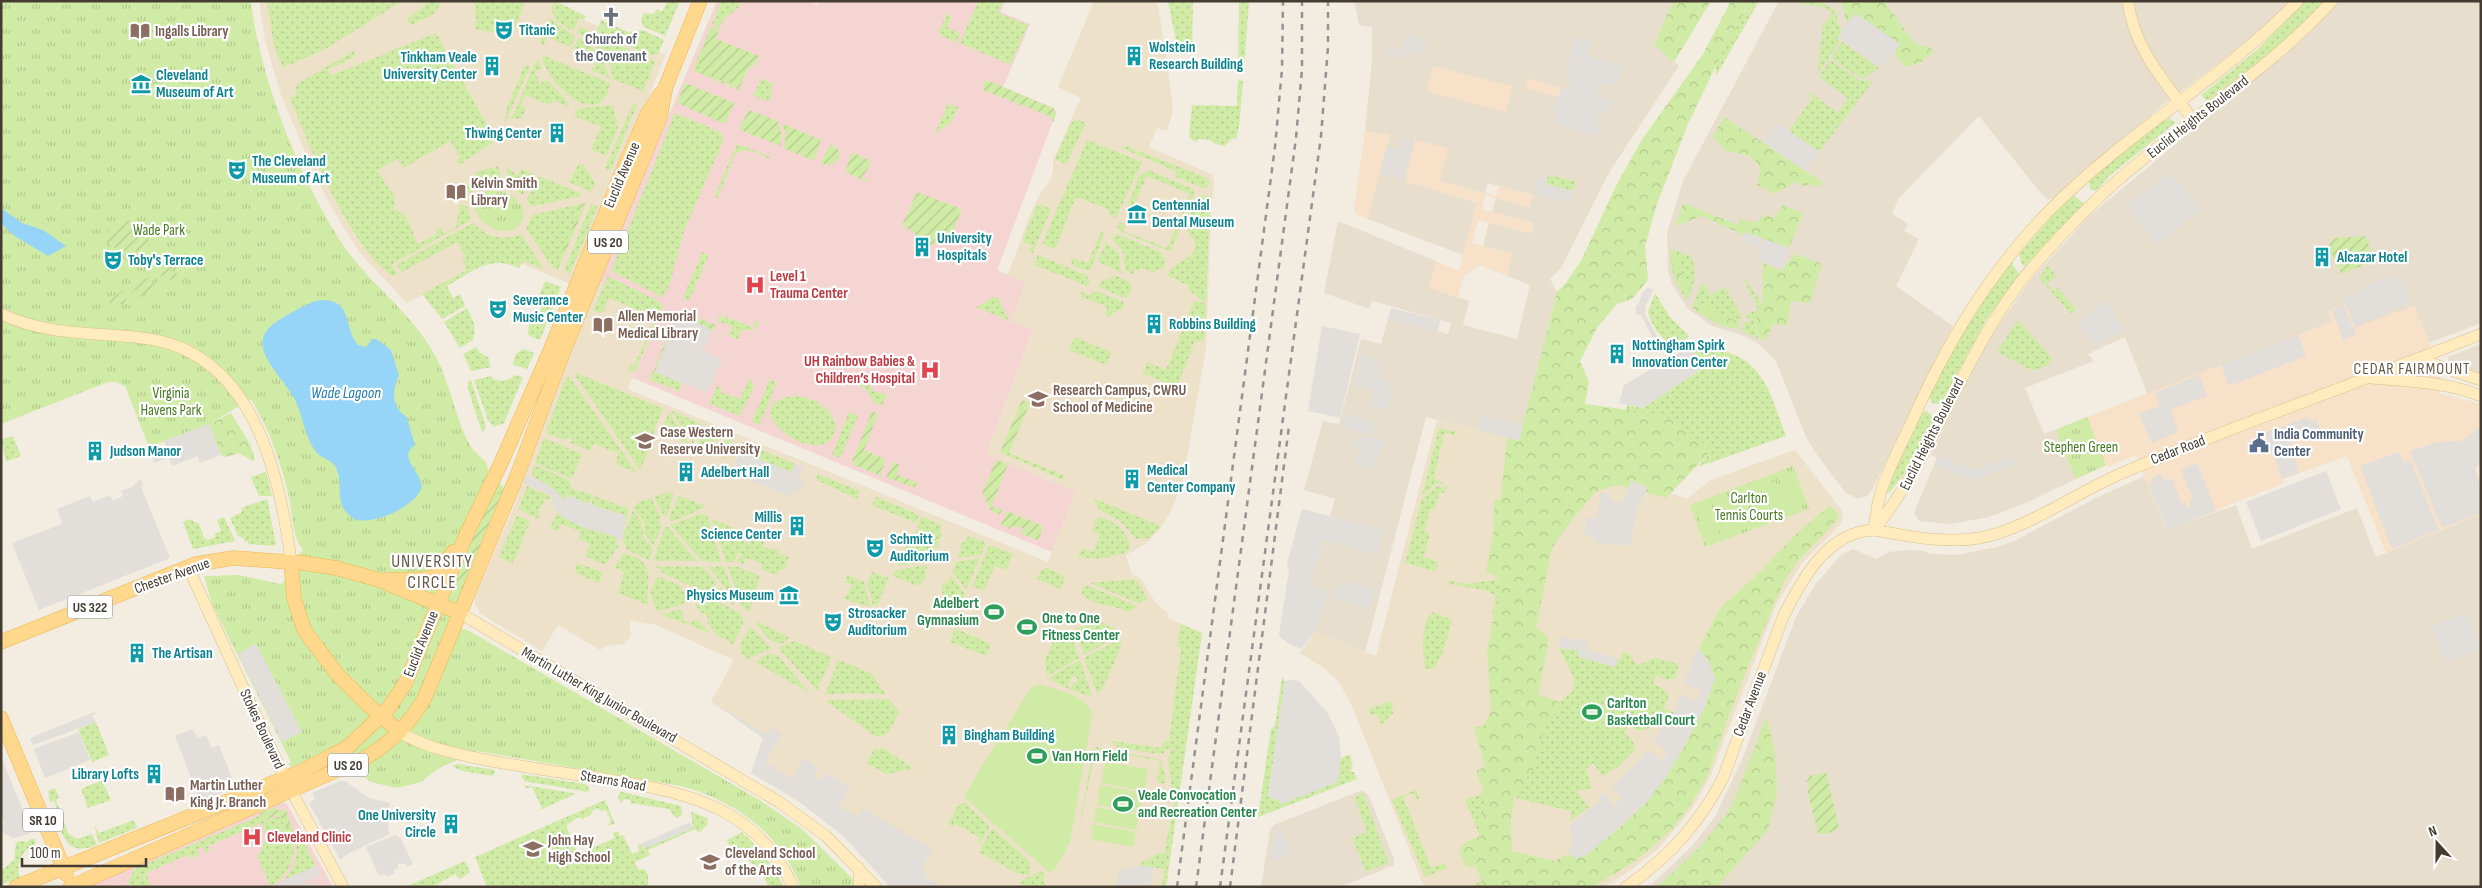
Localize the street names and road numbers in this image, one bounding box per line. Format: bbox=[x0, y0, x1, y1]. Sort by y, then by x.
street label: Euclid Heights Boulevard bbox=[2143, 71, 2253, 163]
street label: Euclid Avenue bbox=[600, 139, 644, 211]
road number: US 20 bbox=[588, 230, 628, 253]
street label: Euclid Heights Boulevard bbox=[1895, 375, 1969, 493]
street label: Cedar Road bbox=[2148, 431, 2208, 469]
street label: Chester Avenue bbox=[132, 554, 212, 598]
road number: US 322 bbox=[68, 596, 112, 618]
street label: Euclid Avenue bbox=[399, 608, 443, 680]
street label: Martin Luther King Junior Boulevard bbox=[518, 643, 680, 747]
street label: Cedar Avenue bbox=[1729, 669, 1771, 739]
street label: Stokes Boulevard bbox=[235, 686, 289, 772]
road number: US 20 bbox=[328, 754, 368, 776]
street label: Stearns Road bbox=[579, 766, 647, 796]
road number: SR 10 bbox=[23, 808, 63, 832]

